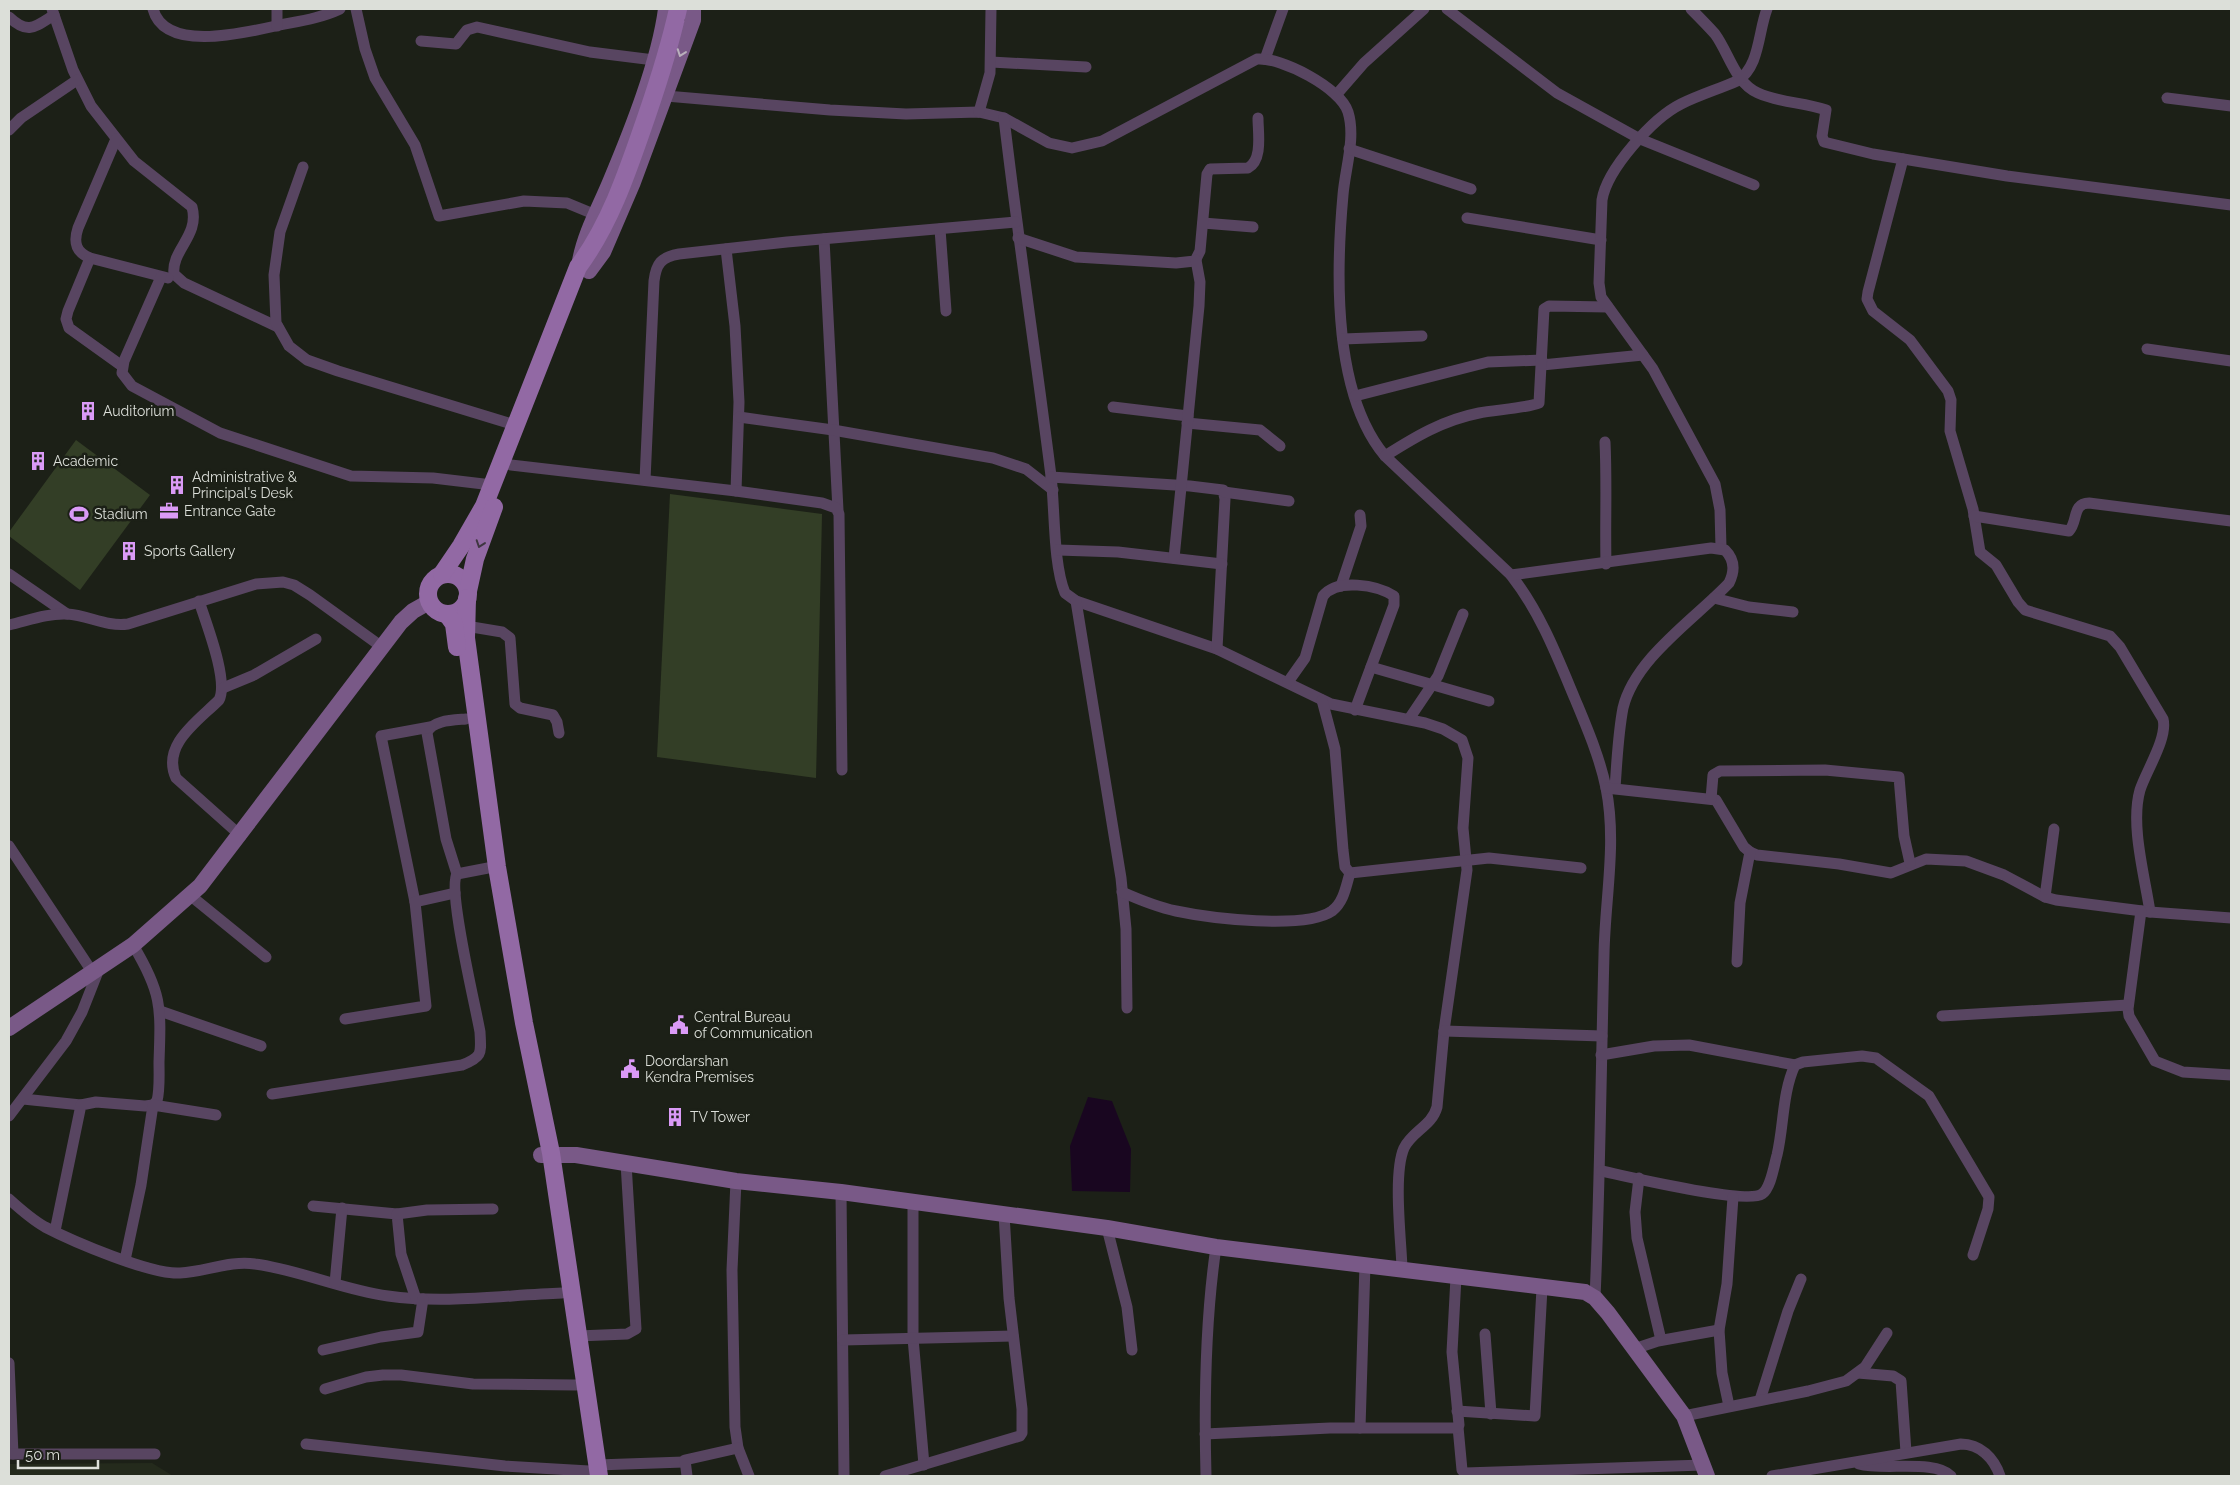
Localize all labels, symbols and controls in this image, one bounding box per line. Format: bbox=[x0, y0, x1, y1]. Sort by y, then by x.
one-way arrow bbox=[677, 48, 687, 56]
building icon: Auditorium bbox=[77, 400, 99, 422]
place label: Auditorium bbox=[103, 403, 174, 419]
building icon: Academic bbox=[27, 450, 49, 472]
place label: Academic bbox=[53, 453, 118, 469]
place label: Administrative & Principal's Desk bbox=[192, 469, 298, 501]
building icon: Administrative & Principal's Desk bbox=[166, 474, 188, 496]
office icon: Entrance Gate bbox=[158, 500, 180, 522]
sports icon: Stadium bbox=[68, 503, 90, 525]
place label: Entrance Gate bbox=[184, 503, 276, 519]
place label: Stadium bbox=[94, 506, 148, 522]
one-way arrow bbox=[476, 539, 486, 548]
building icon: Sports Gallery bbox=[118, 540, 140, 562]
place label: Sports Gallery bbox=[144, 543, 236, 559]
place label: Central Bureau of Communication bbox=[694, 1009, 813, 1041]
public building icon: Central Bureau of Communication bbox=[668, 1014, 690, 1036]
place label: Doordarshan Kendra Premises bbox=[645, 1053, 754, 1085]
public building icon: Doordarshan Kendra Premises bbox=[619, 1058, 641, 1080]
building icon: TV Tower bbox=[664, 1106, 686, 1128]
place label: TV Tower bbox=[690, 1109, 750, 1125]
scale bar bbox=[18, 1438, 98, 1470]
text: 50 m bbox=[25, 1446, 60, 1464]

